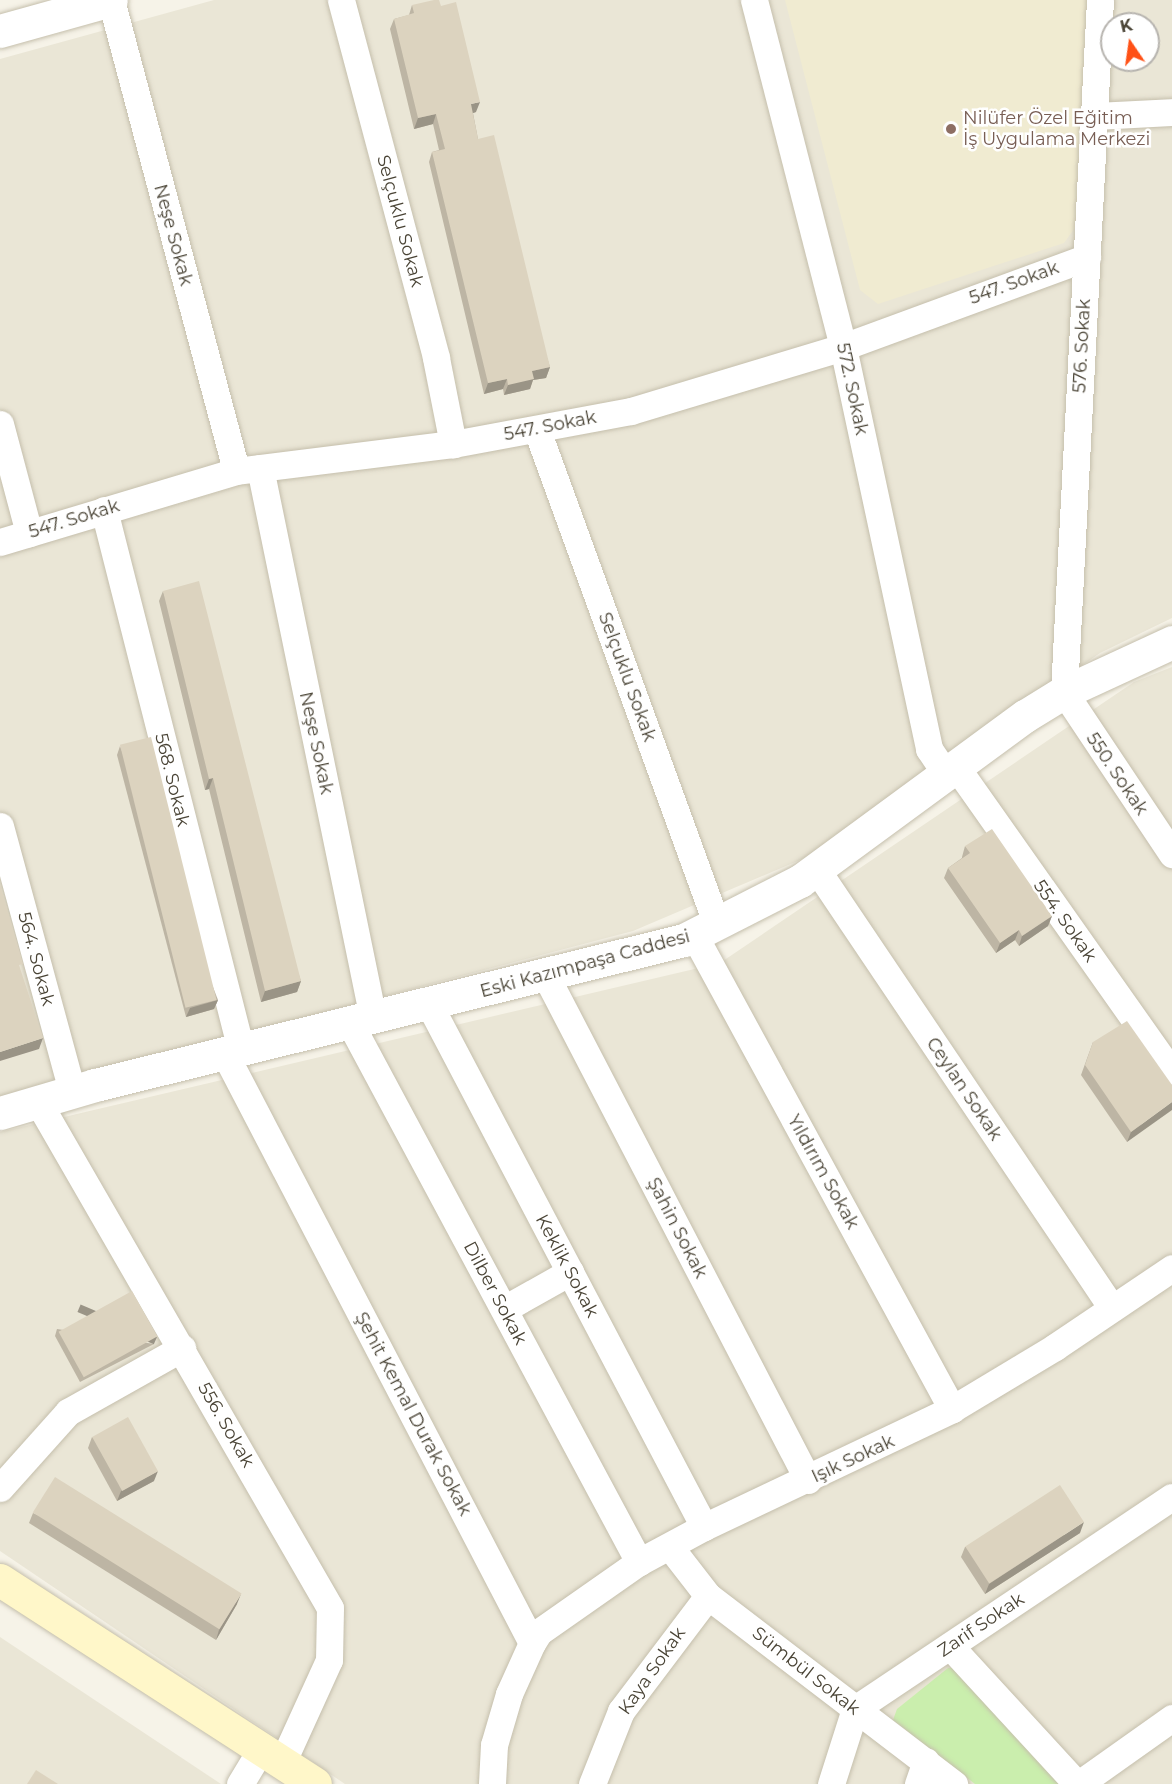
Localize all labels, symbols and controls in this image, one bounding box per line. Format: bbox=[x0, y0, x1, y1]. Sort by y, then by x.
north arrow bbox=[1100, 12, 1160, 72]
text: K bbox=[1118, 15, 1134, 37]
place label: Nilüfer Özel Eğitim İş Uygulama Merkezi bbox=[963, 108, 1150, 150]
marker: Nilüfer Özel Eğitim İş Uygulama Merkezi bbox=[944, 122, 958, 136]
street label: Selçuklu Sokak bbox=[372, 153, 428, 289]
street label: Neşe Sokak bbox=[149, 182, 197, 288]
street label: 547. Sokak bbox=[966, 257, 1062, 309]
street label: 576. Sokak bbox=[1069, 298, 1095, 394]
street label: 572. Sokak bbox=[832, 341, 872, 437]
street label: 547. Sokak bbox=[502, 406, 598, 446]
street label: 547. Sokak bbox=[26, 495, 122, 543]
street label: Selçuklu Sokak bbox=[594, 610, 660, 744]
street label: Neşe Sokak bbox=[295, 690, 337, 796]
street label: 550. Sokak bbox=[1082, 729, 1152, 819]
street label: 568. Sokak bbox=[150, 731, 194, 829]
street label: 554. Sokak bbox=[1029, 876, 1101, 966]
street label: 564. Sokak bbox=[13, 910, 59, 1008]
street label: Eski Kazımpaşa Caddesi bbox=[478, 926, 692, 1002]
street label: Ceylan Sokak bbox=[922, 1033, 1006, 1145]
street label: Yıldırım Sokak bbox=[783, 1111, 863, 1233]
street label: Şahin Sokak bbox=[642, 1174, 712, 1282]
street label: Keklik Sokak bbox=[531, 1211, 603, 1321]
street label: Dilber Sokak bbox=[459, 1238, 531, 1348]
street label: Şehit Kemal Durak Sokak bbox=[350, 1309, 476, 1519]
street label: 556. Sokak bbox=[193, 1379, 259, 1471]
street label: Işık Sokak bbox=[808, 1430, 898, 1488]
street label: Zarif Sokak bbox=[934, 1588, 1028, 1662]
street label: Sümbül Sokak bbox=[748, 1622, 864, 1720]
street label: Kaya Sokak bbox=[614, 1623, 690, 1719]

